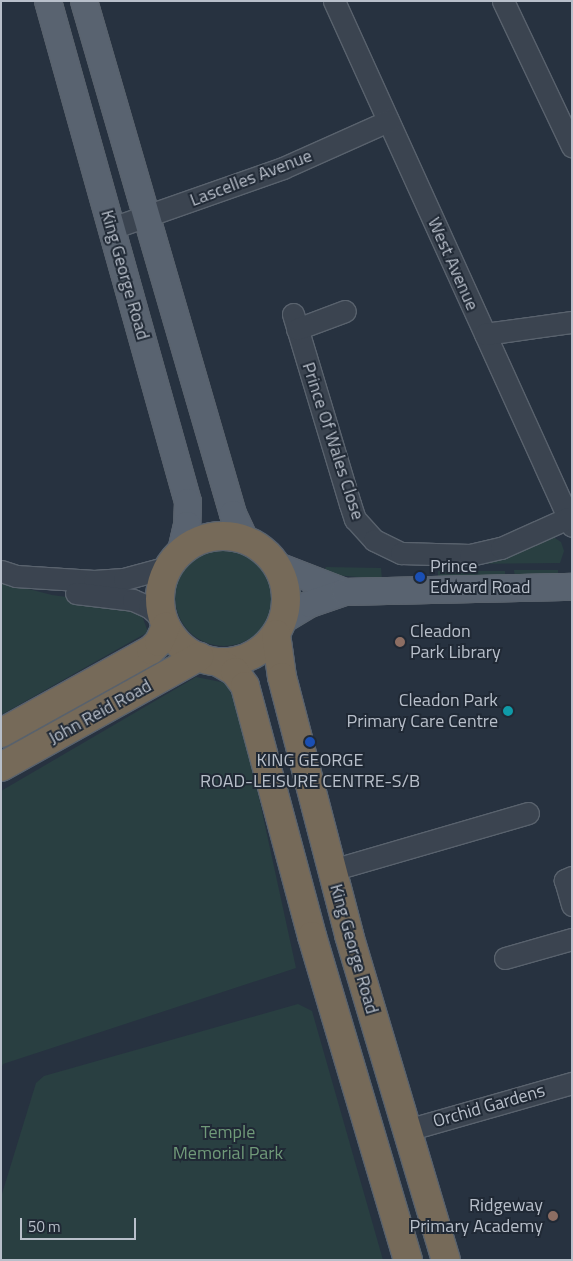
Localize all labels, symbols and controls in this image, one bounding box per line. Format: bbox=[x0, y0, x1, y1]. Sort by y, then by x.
street label: Lascelles Avenue bbox=[187, 145, 315, 211]
street label: King George Road bbox=[96, 208, 154, 342]
street label: West Avenue bbox=[423, 214, 483, 314]
street label: Prince Of Wales Close bbox=[297, 360, 369, 522]
place label: Prince Edward Road bbox=[430, 556, 530, 598]
marker: Prince Edward Road bbox=[414, 571, 426, 583]
place label: Cleadon Park Library bbox=[410, 621, 501, 664]
marker: Cleadon Park Library bbox=[394, 636, 406, 648]
street label: John Reid Road bbox=[45, 675, 155, 749]
place label: Cleadon Park Primary Care Centre bbox=[347, 690, 498, 732]
marker: Cleadon Park Primary Care Centre bbox=[502, 705, 514, 717]
marker: KING GEORGE ROAD-LEISURE CENTRE-S/B bbox=[304, 736, 316, 748]
place label: KING GEORGE ROAD-LEISURE CENTRE-S/B bbox=[200, 750, 420, 792]
street label: King George Road bbox=[325, 882, 383, 1016]
street label: Orchid Gardens bbox=[430, 1080, 548, 1132]
park label: Temple Memorial Park bbox=[173, 1122, 283, 1164]
place label: Ridgeway Primary Academy bbox=[409, 1195, 543, 1238]
scale bar bbox=[22, 1208, 139, 1240]
marker: Ridgeway Primary Academy bbox=[547, 1210, 559, 1222]
text: 50 m bbox=[28, 1215, 61, 1238]

